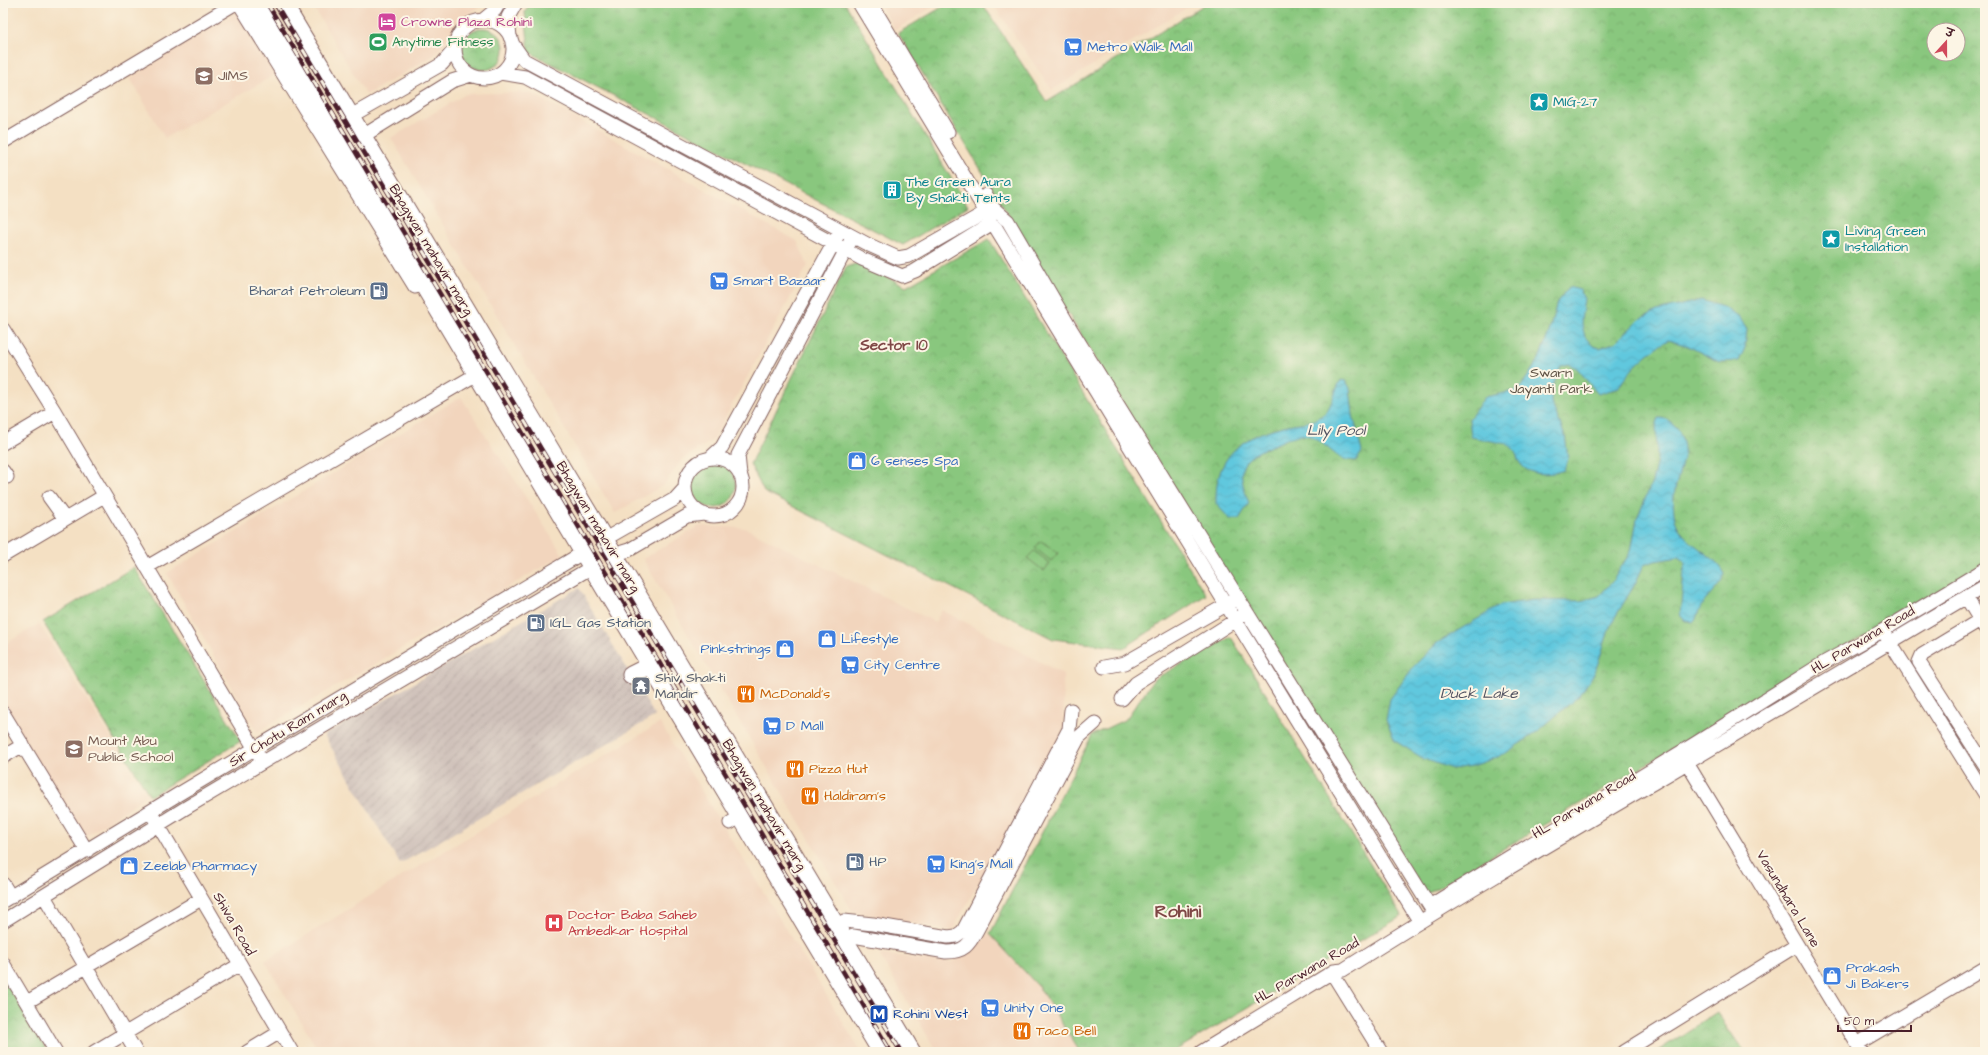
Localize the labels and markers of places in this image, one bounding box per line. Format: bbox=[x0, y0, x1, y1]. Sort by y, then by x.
hotel icon: Crowne Plaza Rohini bbox=[376, 11, 398, 33]
place label: Crowne Plaza Rohini bbox=[401, 12, 532, 32]
sports icon: Anytime Fitness bbox=[367, 31, 389, 53]
place label: Anytime Fitness bbox=[392, 32, 494, 52]
supermarket icon: Metro Walk Mall bbox=[1062, 36, 1084, 58]
place label: Metro Walk Mall bbox=[1087, 37, 1193, 57]
school or university icon: JIMS bbox=[193, 65, 215, 87]
place label: JIMS bbox=[218, 66, 248, 86]
place icon: MIG-27 bbox=[1528, 91, 1550, 113]
place label: MIG-27 bbox=[1553, 92, 1598, 112]
place label: The Green Aura By Shakti Tents bbox=[906, 172, 1011, 208]
building icon: The Green Aura By Shakti Tents bbox=[881, 179, 903, 201]
place label: Living Green Installation bbox=[1845, 221, 1926, 257]
place icon: Living Green Installation bbox=[1820, 228, 1842, 250]
supermarket icon: Smart Bazaar bbox=[708, 270, 730, 292]
place label: Smart Bazaar bbox=[733, 271, 825, 291]
fuel station icon: Bharat Petroleum bbox=[368, 280, 390, 302]
place label: Bharat Petroleum bbox=[249, 281, 365, 301]
shop icon: 6 senses Spa bbox=[846, 450, 868, 472]
place label: 6 senses Spa bbox=[871, 451, 958, 471]
fuel station icon: IGL Gas Station bbox=[525, 612, 547, 634]
place label: IGL Gas Station bbox=[550, 613, 651, 633]
shop icon: Lifestyle bbox=[816, 628, 838, 650]
place label: Lifestyle bbox=[841, 629, 899, 649]
shop icon: Pinkstrings bbox=[774, 638, 796, 660]
place label: Pinkstrings bbox=[701, 639, 771, 659]
supermarket icon: City Centre bbox=[839, 654, 861, 676]
place label: City Centre bbox=[864, 655, 941, 675]
place label: Shiv Shakti Mandir bbox=[655, 668, 725, 704]
temple icon: Shiv Shakti Mandir bbox=[630, 675, 652, 697]
restaurant icon: McDonald's bbox=[735, 683, 757, 705]
place label: McDonald's bbox=[760, 684, 830, 704]
supermarket icon: D Mall bbox=[761, 715, 783, 737]
place label: D Mall bbox=[786, 716, 824, 736]
place label: Mount Abu Public School bbox=[88, 731, 173, 767]
school or university icon: Mount Abu Public School bbox=[63, 738, 85, 760]
restaurant icon: Pizza Hut bbox=[784, 758, 806, 780]
place label: Pizza Hut bbox=[809, 759, 868, 779]
restaurant icon: Haldiram's bbox=[799, 785, 821, 807]
place label: Haldiram's bbox=[824, 786, 886, 806]
fuel station icon: HP bbox=[844, 851, 866, 873]
place label: HP bbox=[869, 852, 886, 872]
supermarket icon: King's Mall bbox=[925, 853, 947, 875]
place label: King's Mall bbox=[950, 854, 1013, 874]
shop icon: Zeelab Pharmacy bbox=[118, 855, 140, 877]
place label: Zeelab Pharmacy bbox=[143, 856, 258, 876]
place label: Doctor Baba Saheb Ambedkar Hospital bbox=[568, 905, 697, 941]
hospital icon: Doctor Baba Saheb Ambedkar Hospital bbox=[543, 912, 565, 934]
place label: Prakash Ji Bakers bbox=[1846, 958, 1909, 994]
shop icon: Prakash Ji Bakers bbox=[1821, 965, 1843, 987]
supermarket icon: Unity One bbox=[979, 997, 1001, 1019]
place label: Unity One bbox=[1004, 998, 1064, 1018]
metro station icon: Rohini West bbox=[868, 1003, 890, 1025]
place label: Rohini West bbox=[893, 1004, 968, 1024]
restaurant icon: Taco Bell bbox=[1011, 1020, 1033, 1042]
place label: Taco Bell bbox=[1036, 1021, 1096, 1041]

